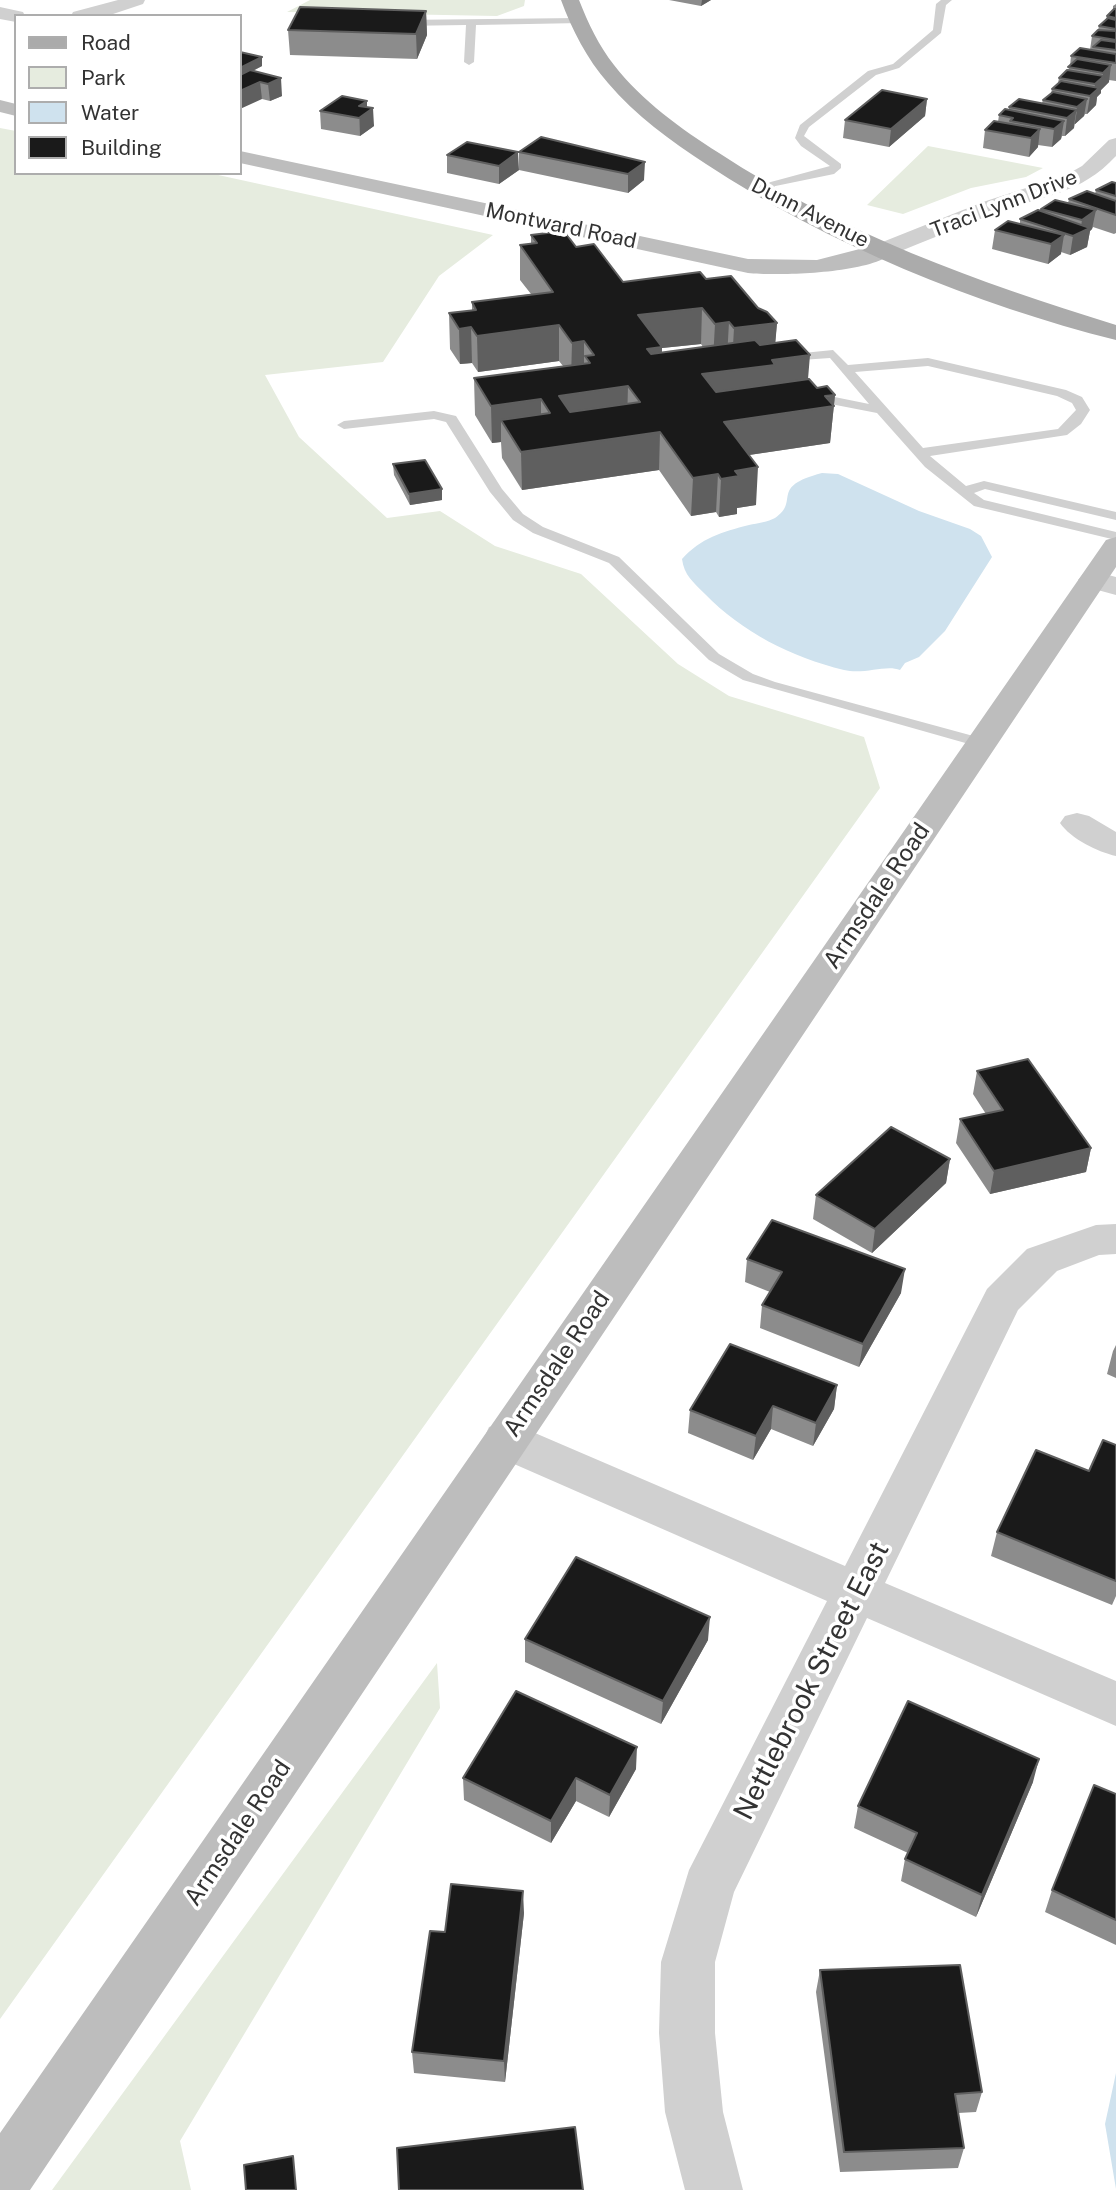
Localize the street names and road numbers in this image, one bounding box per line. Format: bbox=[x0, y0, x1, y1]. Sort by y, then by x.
street label: Traci Lynn Drive bbox=[927, 164, 1081, 244]
street label: Dunn Avenue bbox=[747, 173, 873, 253]
street label: Montward Road bbox=[483, 198, 639, 254]
street label: Armsdale Road bbox=[818, 818, 936, 974]
street label: Armsdale Road bbox=[498, 1286, 616, 1442]
street label: Nettlebrook Street East bbox=[727, 1536, 897, 1826]
street label: Armsdale Road bbox=[179, 1755, 297, 1911]

